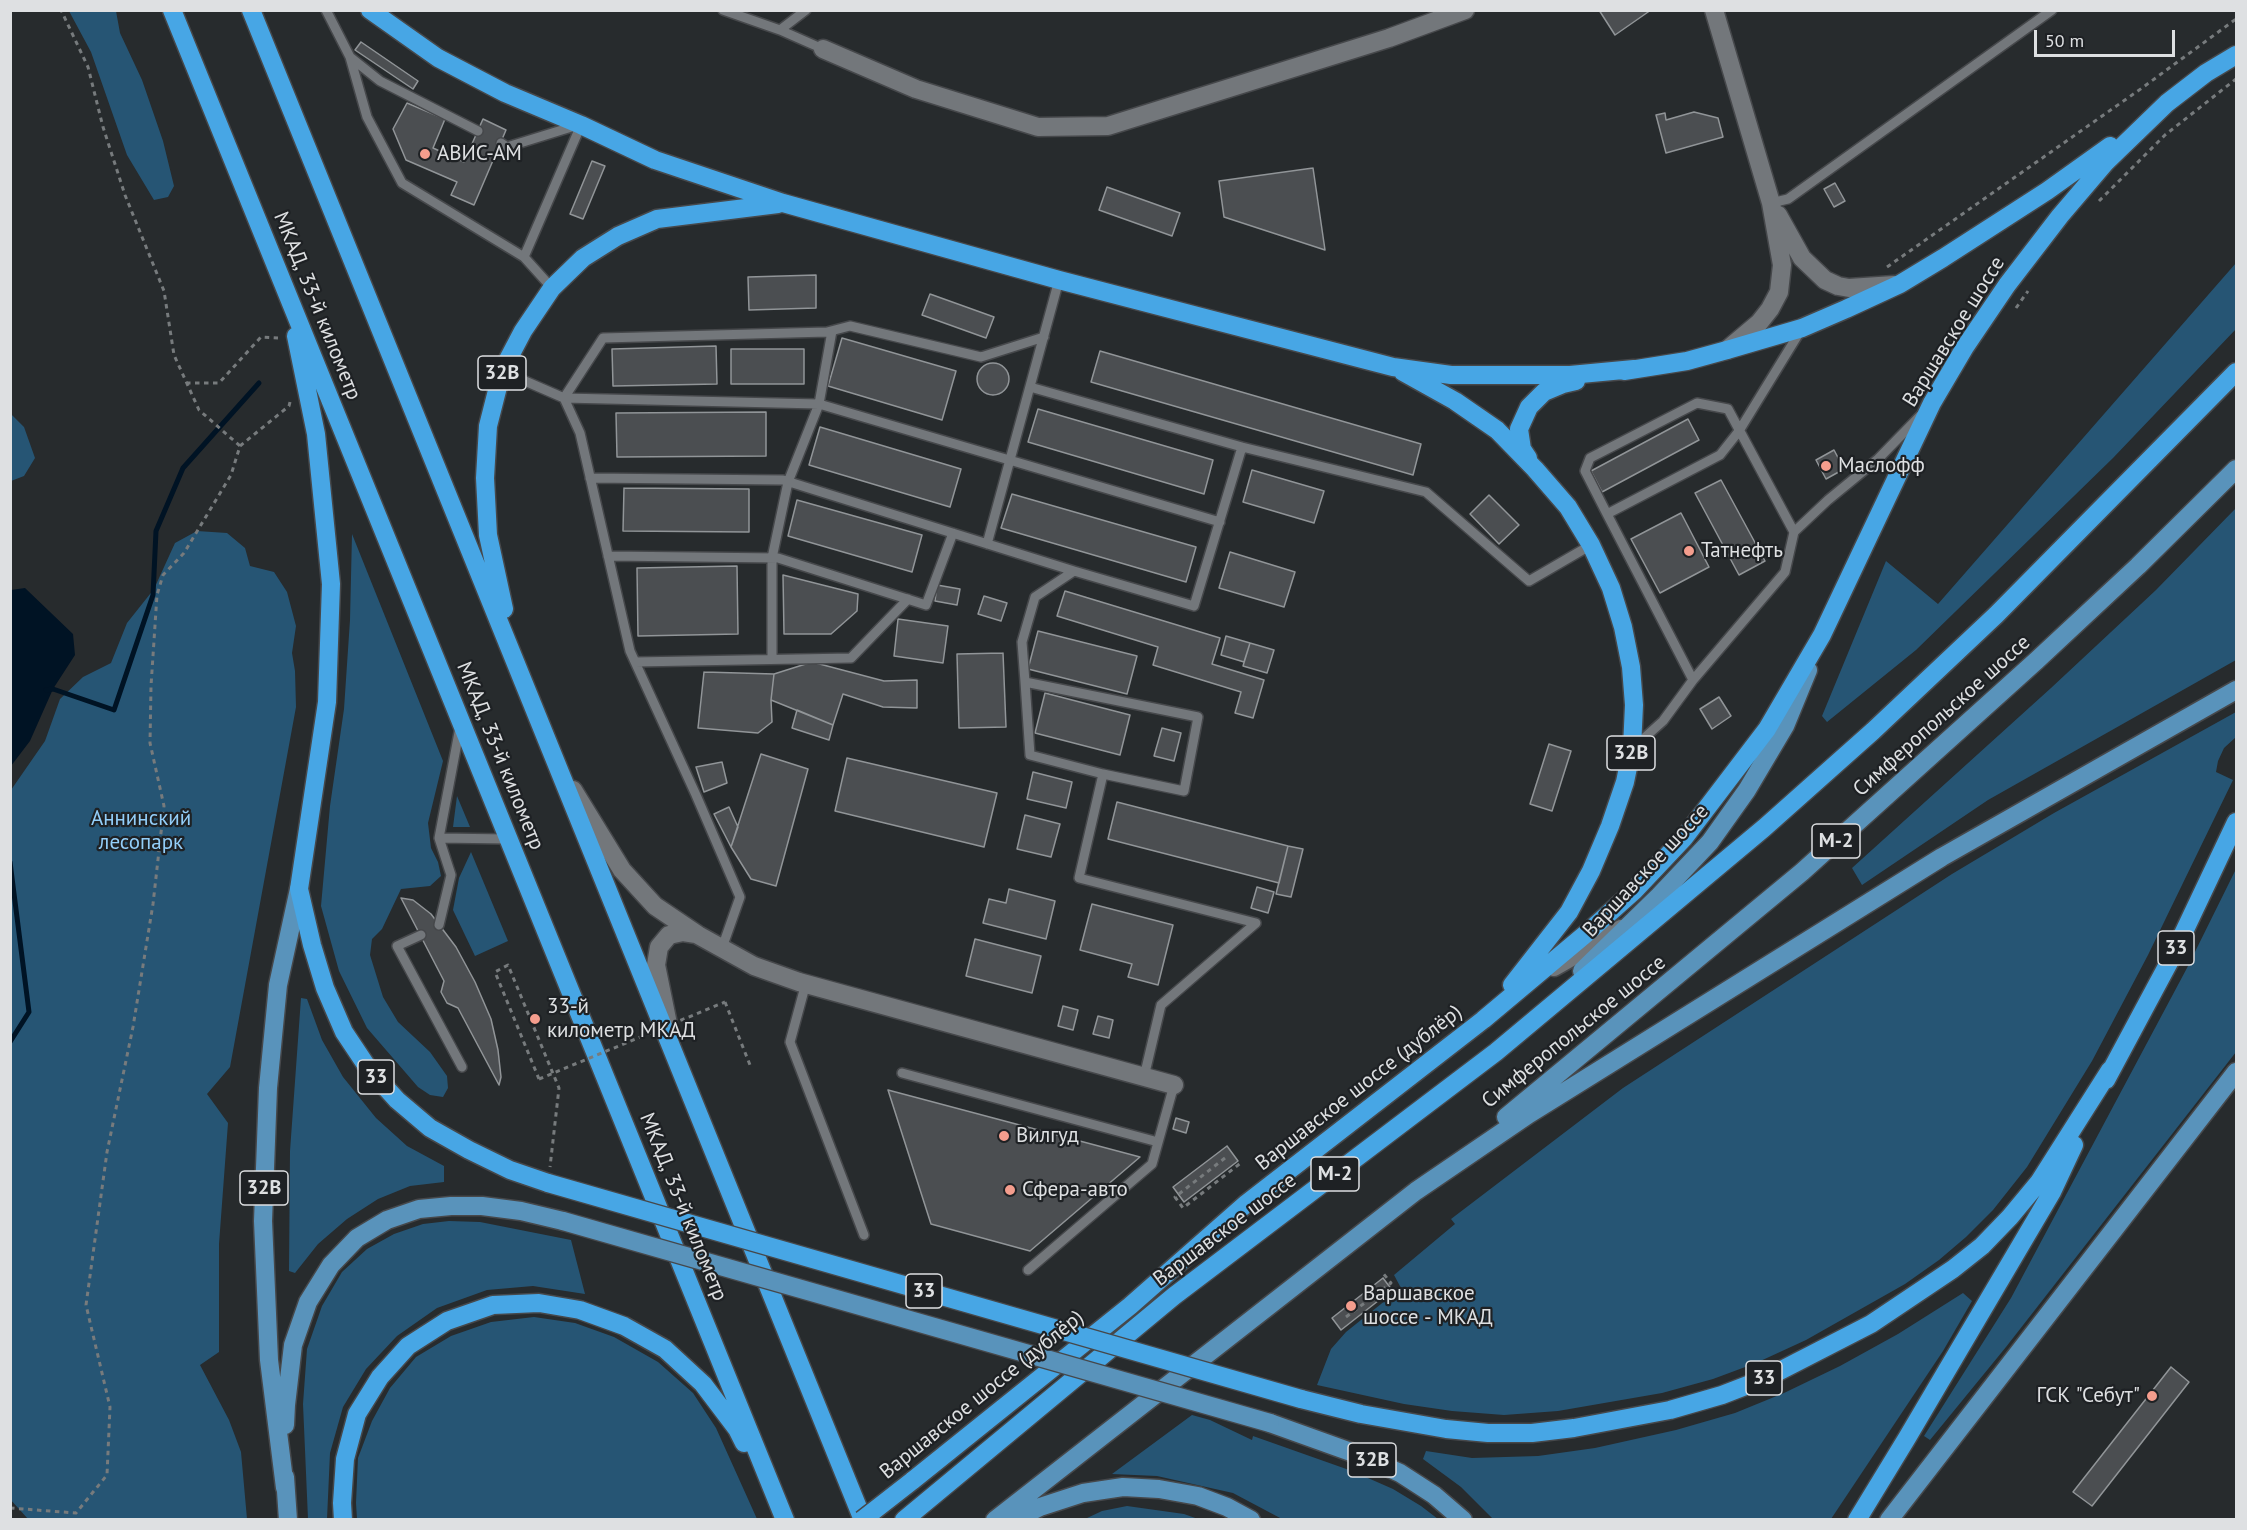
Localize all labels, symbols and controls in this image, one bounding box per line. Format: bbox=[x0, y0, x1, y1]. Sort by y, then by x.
scale bar bbox=[2037, 18, 2178, 56]
text: 50 m bbox=[2045, 29, 2084, 52]
place label: АВИС-АМ bbox=[437, 141, 522, 167]
marker: АВИС-АМ bbox=[418, 147, 432, 161]
street label: МКАД, 33-й километр bbox=[268, 208, 366, 404]
street label: Варшавское шоссе bbox=[1898, 252, 2010, 412]
road number: 32B bbox=[478, 356, 526, 390]
place label: Маслофф bbox=[1838, 453, 1925, 479]
marker: Маслофф bbox=[1819, 459, 1833, 473]
place label: Татнефть bbox=[1701, 538, 1783, 564]
marker: Татнефть bbox=[1682, 544, 1696, 558]
street label: Симферопольское шоссе bbox=[1848, 630, 2036, 802]
street label: МКАД, 33-й километр bbox=[451, 658, 549, 854]
road number: 32B bbox=[1607, 736, 1655, 770]
street label: Варшавское шоссе bbox=[1578, 799, 1714, 943]
park label: Аннинский лесопарк bbox=[91, 806, 191, 856]
road number: М-2 bbox=[1812, 824, 1860, 858]
road number: 33 bbox=[2158, 931, 2194, 965]
street label: Симферопольское шоссе bbox=[1477, 950, 1671, 1114]
place label: 33-й километр МКАД bbox=[547, 994, 695, 1044]
street label: Варшавское шоссе (дублёр) bbox=[1251, 1000, 1467, 1176]
marker: 33-й километр МКАД bbox=[528, 1012, 542, 1026]
road number: 33 bbox=[358, 1060, 394, 1094]
street label: МКАД, 33-й километр bbox=[634, 1109, 732, 1305]
place label: Вилгуд bbox=[1016, 1123, 1079, 1149]
marker: Вилгуд bbox=[997, 1129, 1011, 1143]
road number: М-2 bbox=[1311, 1157, 1359, 1191]
street label: Варшавское шоссе bbox=[1149, 1168, 1301, 1292]
road number: 32B bbox=[240, 1171, 288, 1205]
place label: Сфера-авто bbox=[1022, 1177, 1128, 1203]
marker: Сфера-авто bbox=[1003, 1183, 1017, 1197]
road number: 33 bbox=[906, 1274, 942, 1308]
place label: Варшавское шоссе - МКАД bbox=[1363, 1281, 1493, 1331]
marker: Варшавское шоссе - МКАД bbox=[1344, 1299, 1358, 1313]
street label: Варшавское шоссе (дублёр) bbox=[875, 1305, 1089, 1485]
road number: 33 bbox=[1746, 1361, 1782, 1395]
place label: ГСК "Себут" bbox=[2036, 1383, 2140, 1409]
marker: ГСК "Себут" bbox=[2145, 1389, 2159, 1403]
road number: 32B bbox=[1348, 1443, 1396, 1477]

